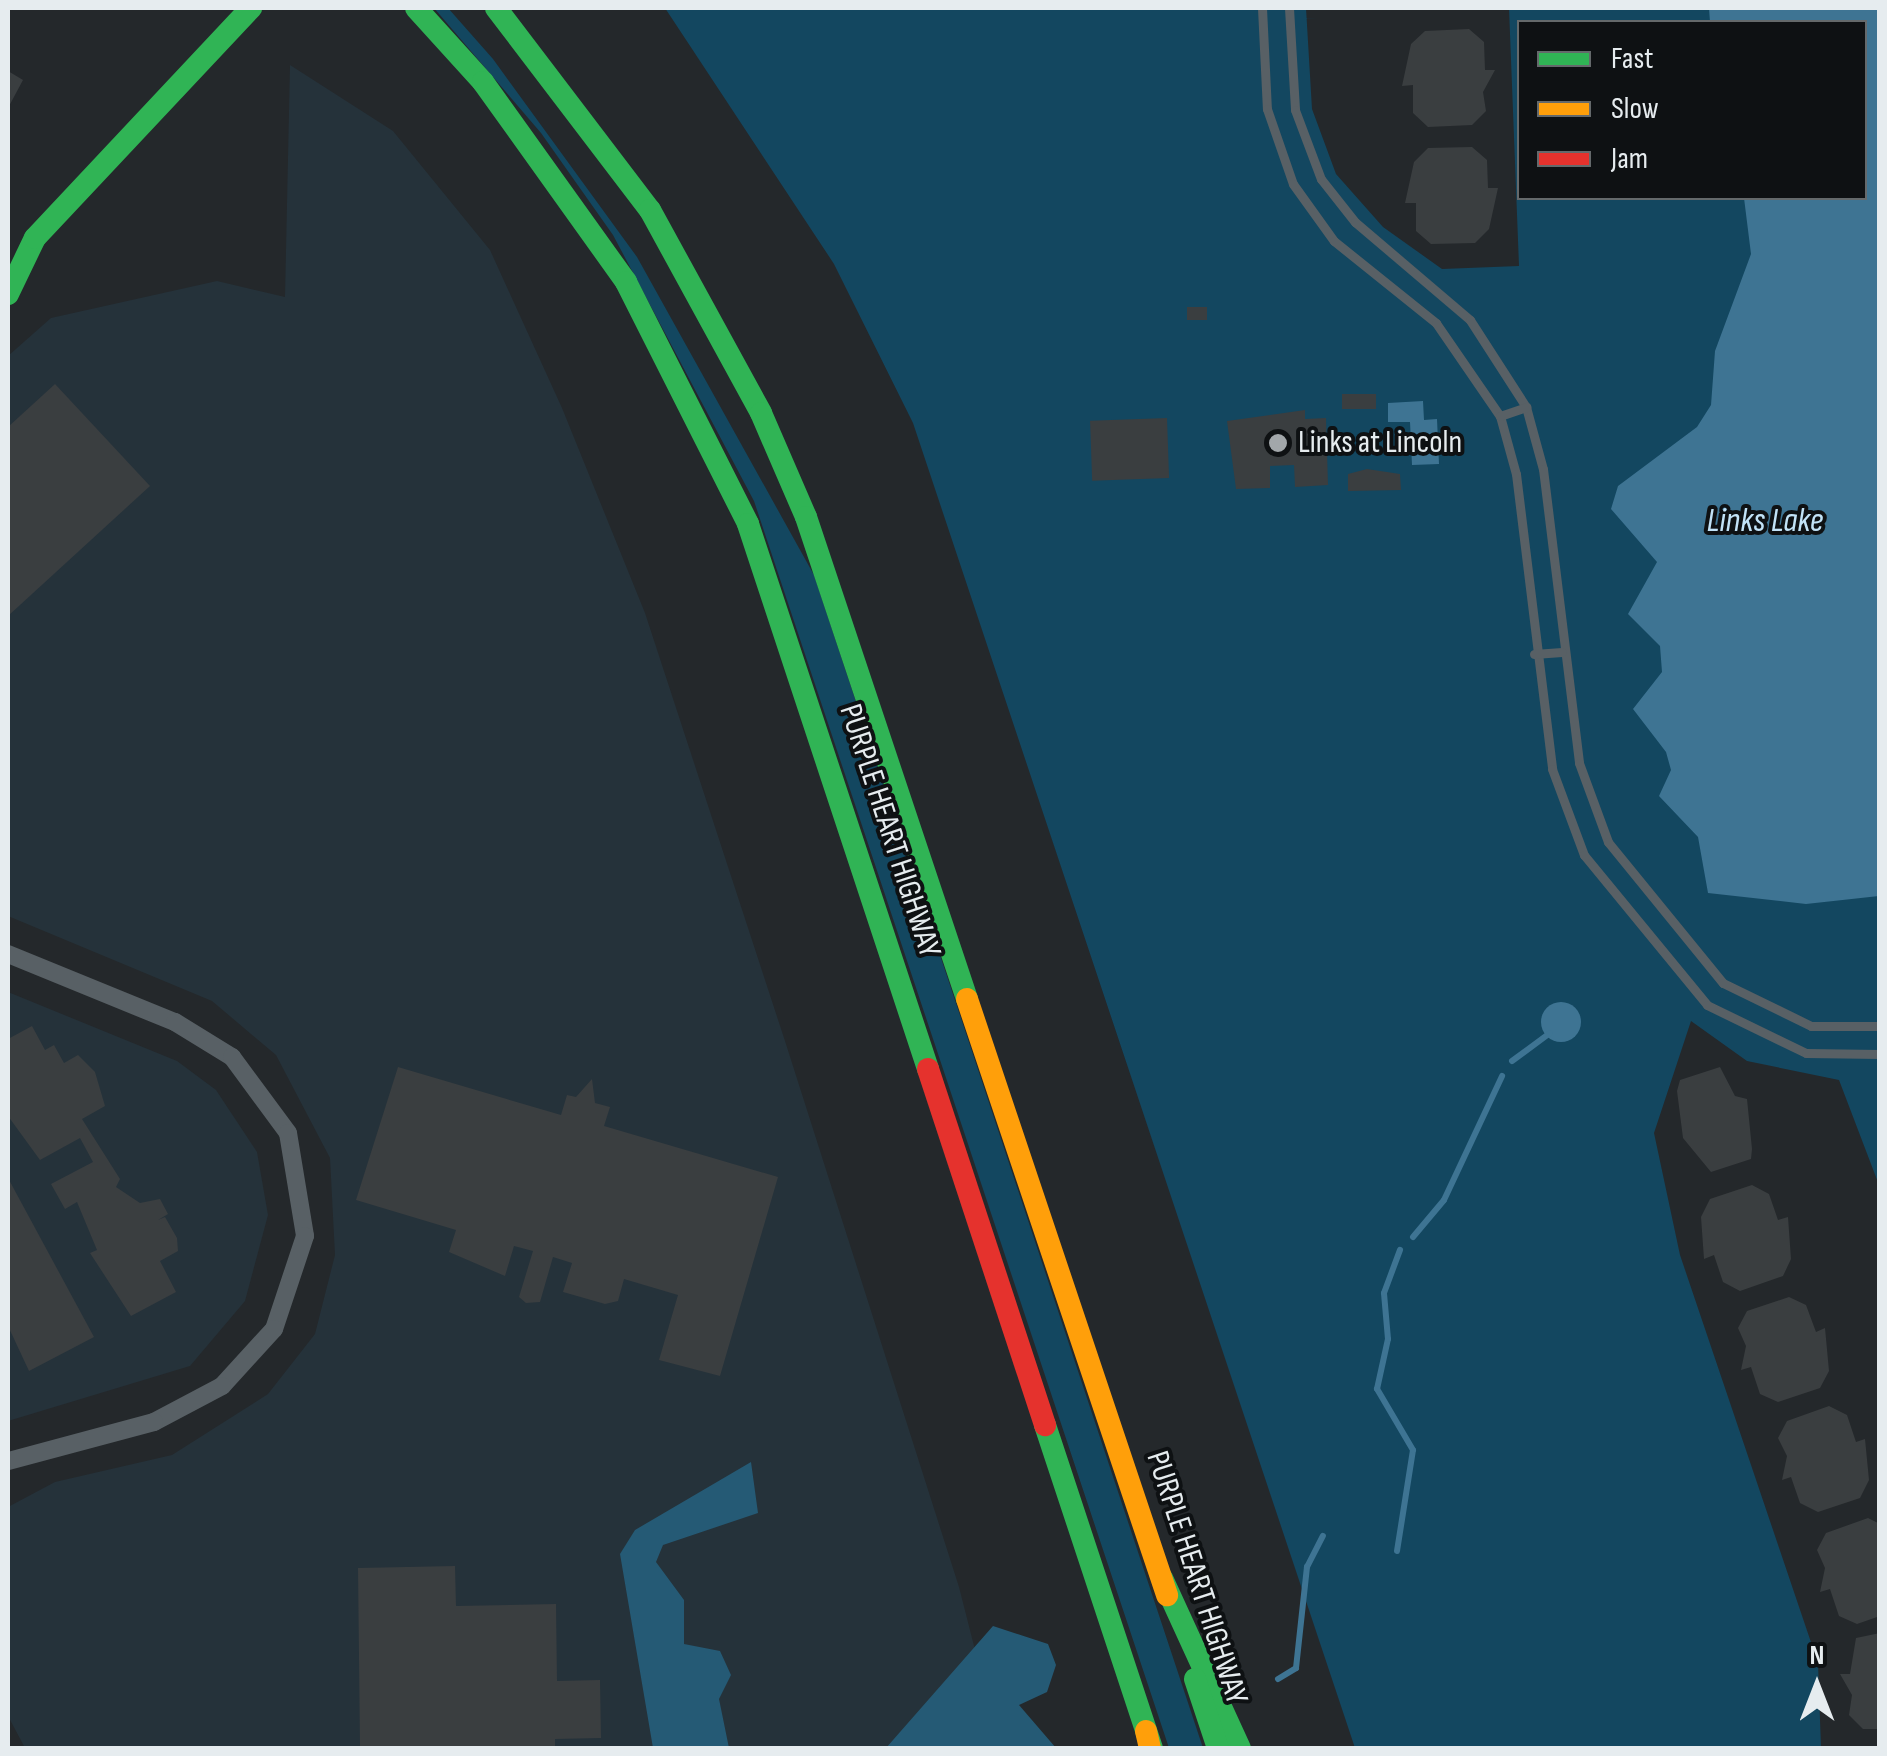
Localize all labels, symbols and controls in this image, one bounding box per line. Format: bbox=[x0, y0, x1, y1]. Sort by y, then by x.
legend bbox=[1517, 20, 1867, 200]
text: Fast bbox=[1611, 41, 1653, 77]
text: Slow bbox=[1611, 91, 1659, 127]
text: Jam bbox=[1611, 141, 1648, 177]
place label: Links at Lincoln bbox=[1298, 424, 1462, 462]
marker: Links at Lincoln bbox=[1267, 432, 1289, 454]
water label: Links Lake bbox=[1707, 500, 1823, 542]
street label: PURPLE HEART HIGHWAY bbox=[830, 700, 948, 962]
street label: PURPLE HEART HIGHWAY bbox=[1137, 1447, 1255, 1709]
north arrow bbox=[1767, 1636, 1867, 1736]
text: N bbox=[1810, 1639, 1824, 1672]

